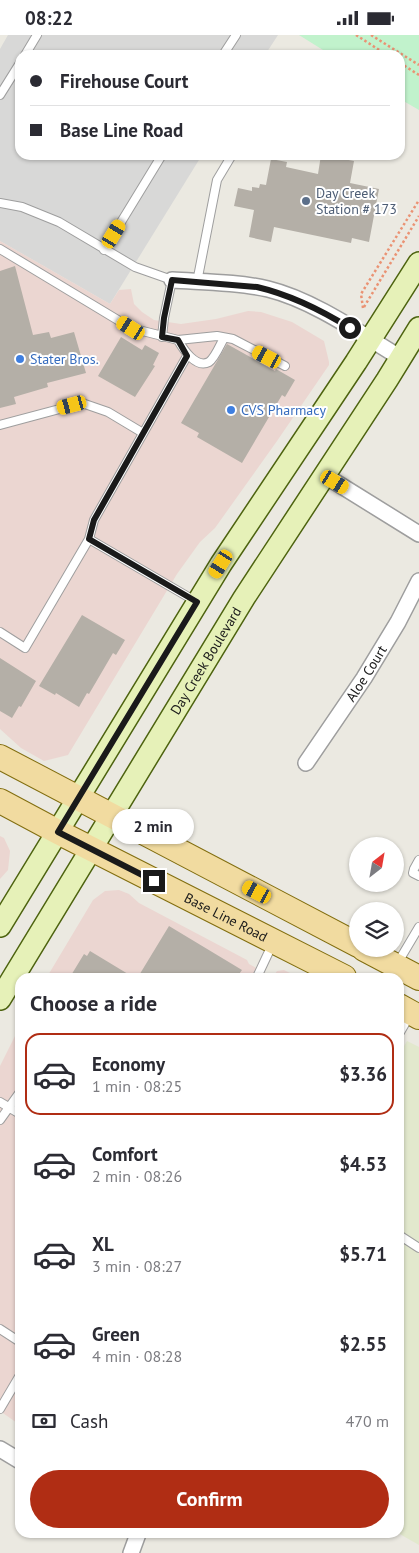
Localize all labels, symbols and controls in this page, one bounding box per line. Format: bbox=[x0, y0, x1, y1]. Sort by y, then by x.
text: 08:22 bbox=[25, 6, 73, 30]
text: Firehouse Court bbox=[60, 69, 188, 93]
text: Base Line Road bbox=[60, 118, 183, 142]
place label: Day Creek Station # 173 bbox=[316, 184, 397, 218]
marker: Day Creek Station # 173 bbox=[300, 195, 312, 207]
car bbox=[99, 217, 128, 251]
car bbox=[114, 314, 147, 342]
route start bbox=[339, 317, 361, 339]
car bbox=[250, 343, 283, 371]
place label: Stater Bros. bbox=[30, 350, 99, 368]
marker: Stater Bros. bbox=[14, 353, 26, 365]
car bbox=[55, 394, 88, 416]
place label: CVS Pharmacy bbox=[241, 401, 326, 419]
marker: CVS Pharmacy bbox=[225, 404, 237, 416]
car bbox=[318, 468, 351, 496]
car bbox=[206, 547, 235, 581]
street label: Day Creek Boulevard bbox=[166, 604, 245, 718]
street label: Aloe Court bbox=[342, 642, 391, 705]
callout: 2 min bbox=[113, 809, 195, 843]
text: 2 min bbox=[133, 816, 173, 836]
north arrow bbox=[349, 837, 404, 893]
map controls bbox=[349, 837, 404, 957]
route end bbox=[143, 870, 165, 892]
car bbox=[240, 878, 273, 906]
street label: Base Line Road bbox=[181, 888, 271, 946]
button: layers bbox=[349, 902, 404, 957]
text: Choose a ride bbox=[30, 989, 157, 1017]
icon: car bbox=[32, 1052, 77, 1097]
text: Economy bbox=[92, 1052, 165, 1076]
text: $3.36 bbox=[339, 1062, 387, 1086]
text: 1 min · 08:25 bbox=[92, 1076, 182, 1096]
icon: car bbox=[32, 1142, 77, 1187]
text: Comfort bbox=[92, 1142, 158, 1166]
text: $4.53 bbox=[339, 1152, 387, 1176]
text: 2 min · 08:26 bbox=[92, 1166, 182, 1186]
icon: car bbox=[32, 1232, 77, 1277]
text: XL bbox=[92, 1232, 114, 1256]
text: $5.71 bbox=[339, 1242, 387, 1266]
text: 3 min · 08:27 bbox=[92, 1256, 182, 1276]
icon: car bbox=[32, 1322, 77, 1367]
text: Green bbox=[92, 1322, 140, 1346]
text: $2.55 bbox=[339, 1332, 387, 1356]
text: 4 min · 08:28 bbox=[92, 1346, 182, 1366]
icon: cash bbox=[30, 1407, 58, 1435]
text: Cash bbox=[70, 1409, 108, 1433]
text: 470 m bbox=[346, 1411, 389, 1431]
button: Confirm bbox=[30, 1470, 389, 1528]

